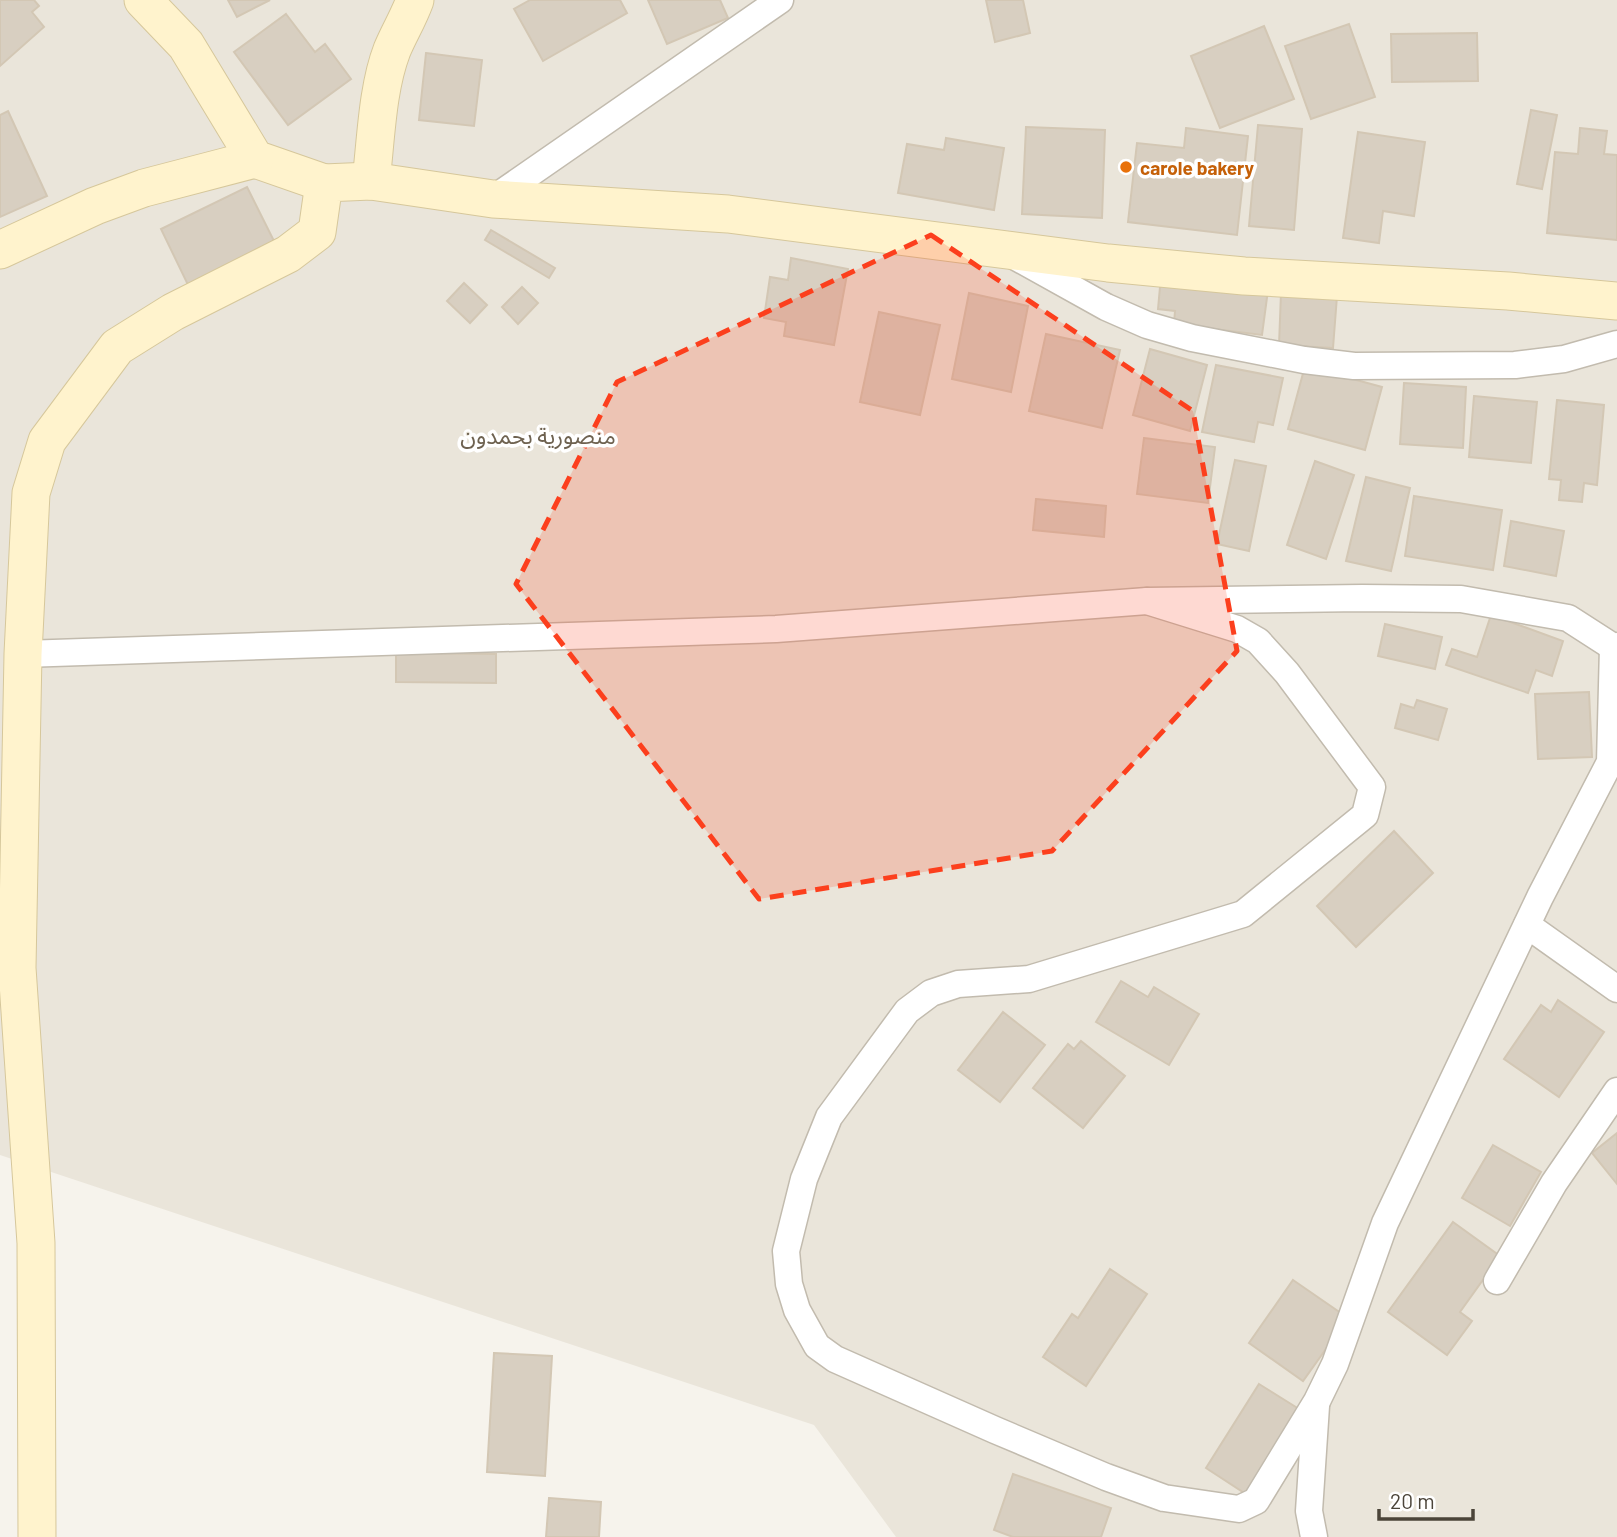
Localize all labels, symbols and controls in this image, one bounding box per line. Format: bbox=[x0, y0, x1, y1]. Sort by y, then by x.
place label: carole bakery bbox=[1140, 156, 1255, 179]
marker: carole bakery bbox=[1118, 159, 1134, 175]
district label: منصورية بحمدون bbox=[460, 421, 616, 450]
scale bar bbox=[1379, 1478, 1474, 1522]
text: 20 m bbox=[1390, 1488, 1435, 1513]

